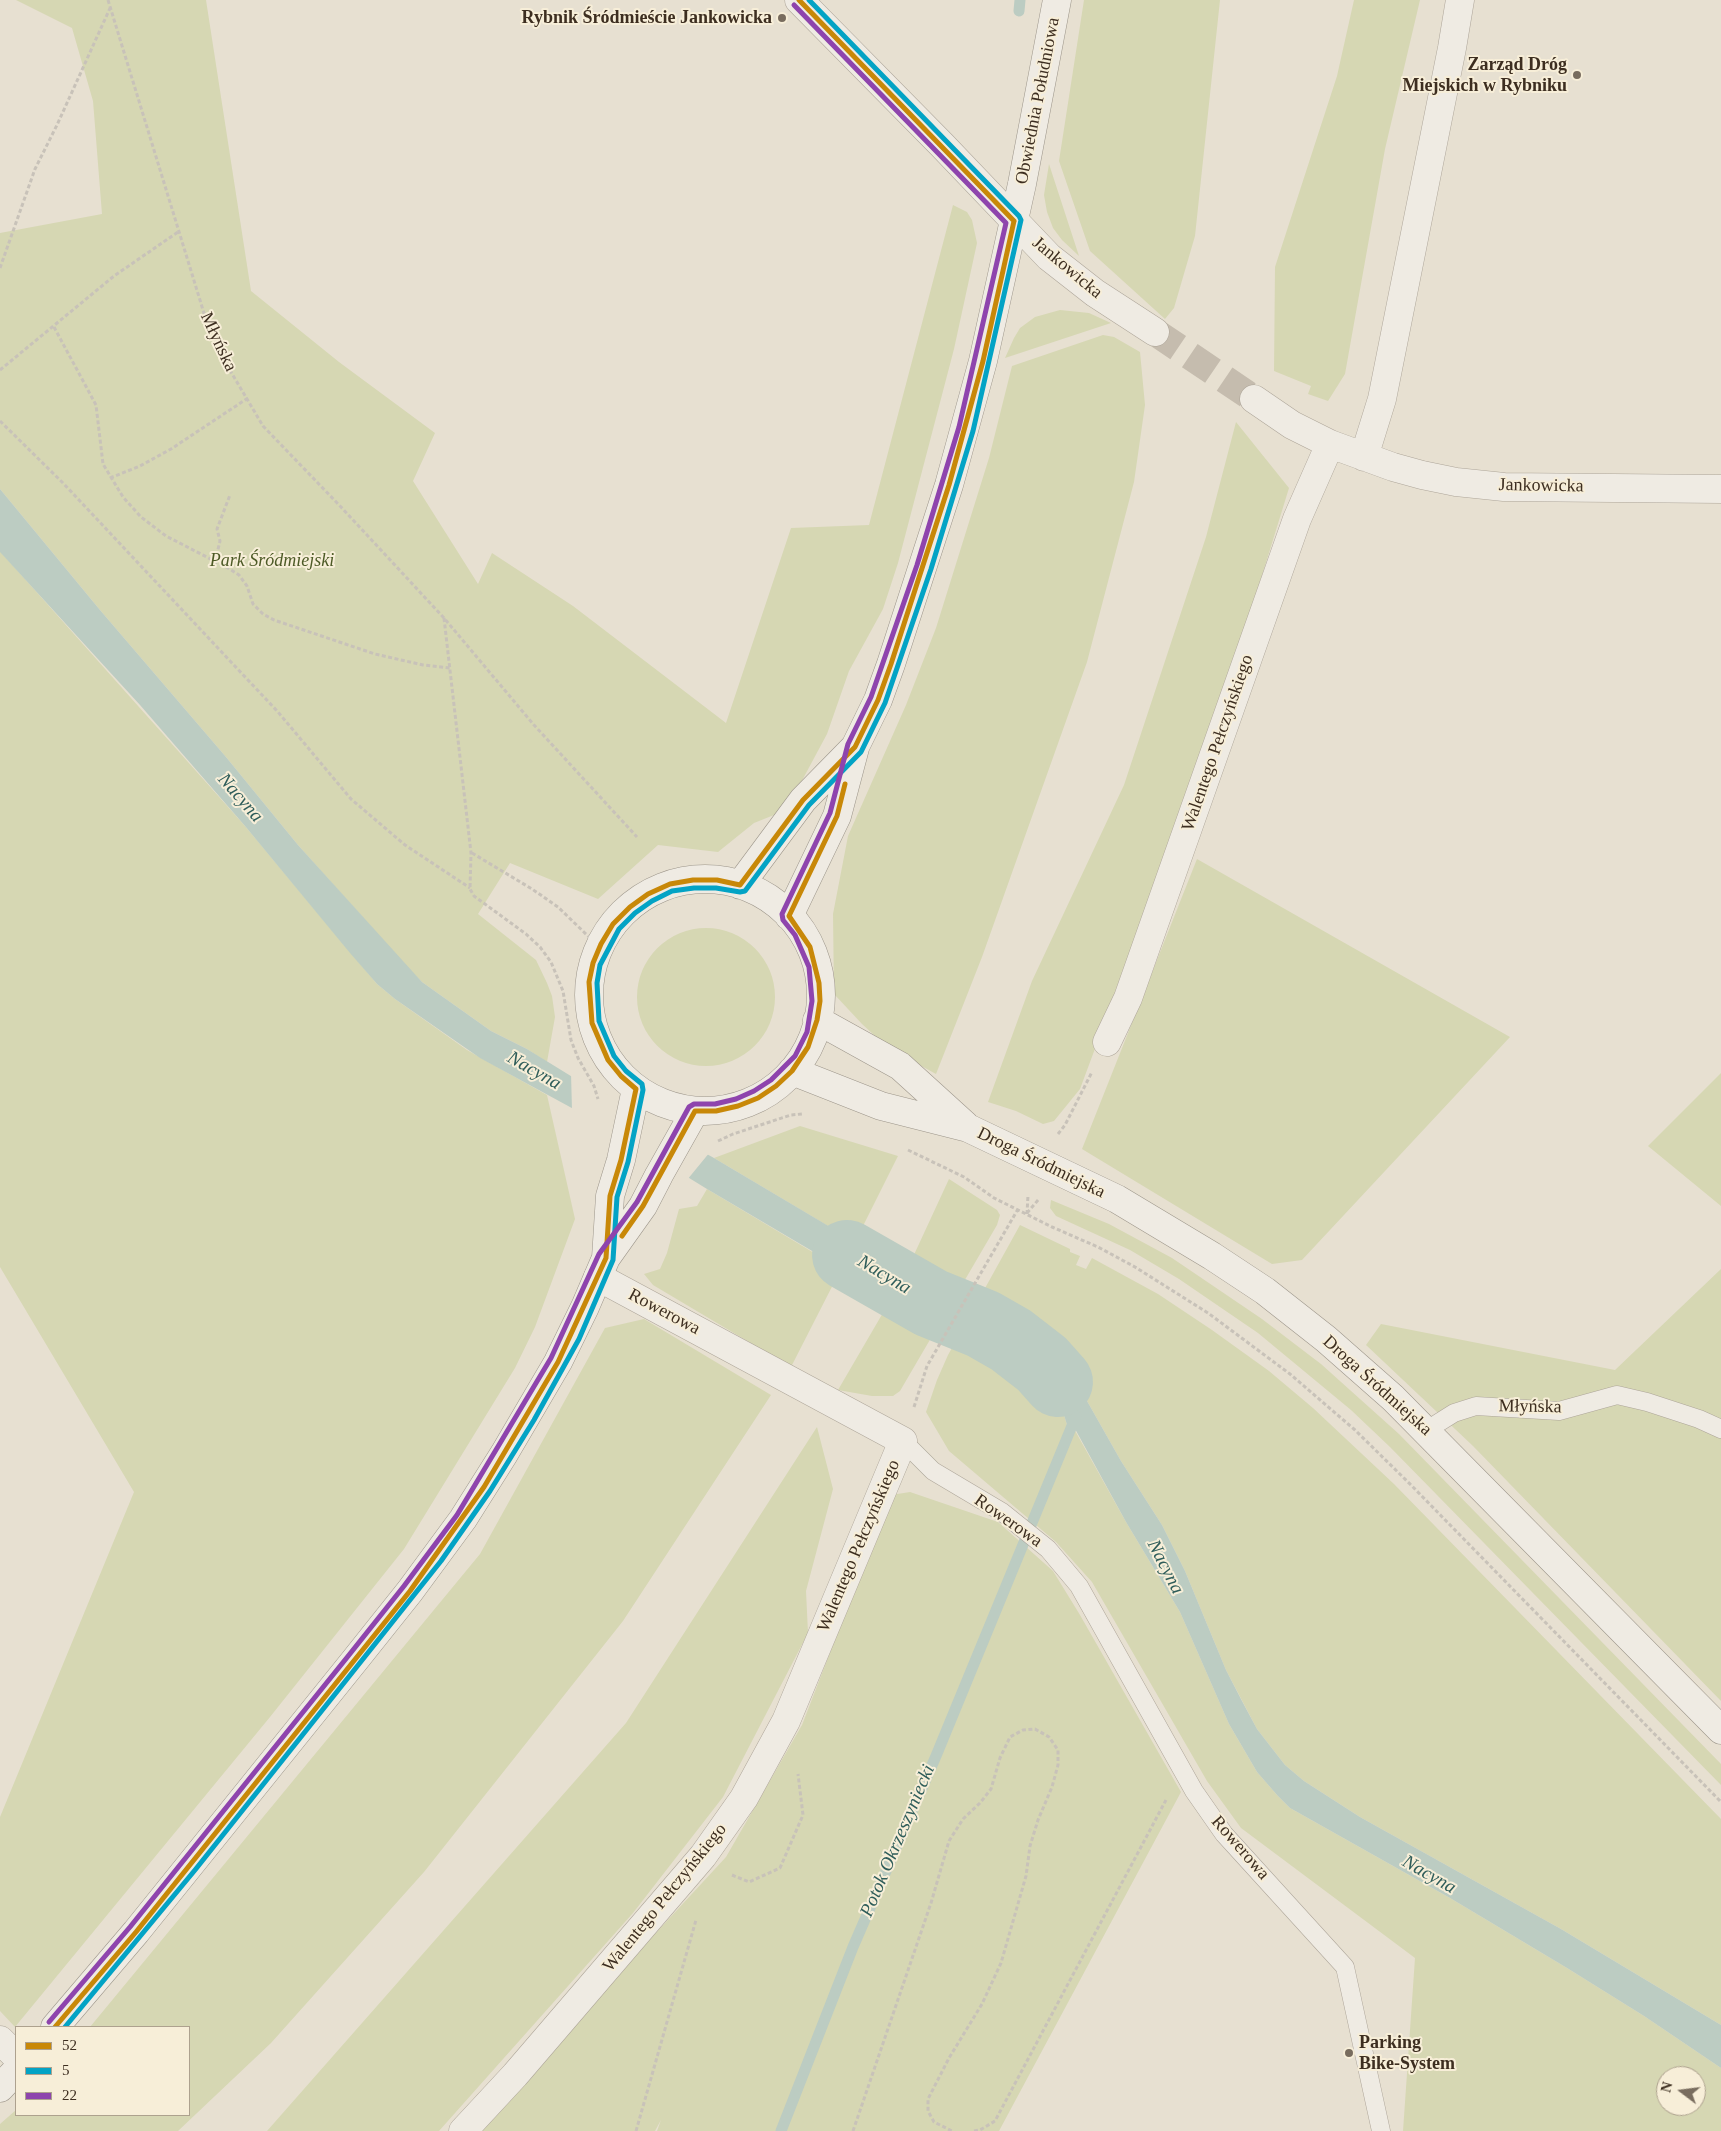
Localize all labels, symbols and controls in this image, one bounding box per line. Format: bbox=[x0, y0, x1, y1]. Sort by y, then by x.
place label: Rybnik Śródmieście Jankowicka bbox=[522, 7, 772, 29]
marker: Rybnik Śródmieście Jankowicka bbox=[776, 12, 788, 24]
street label: Obwiednia Południowa bbox=[1011, 16, 1065, 186]
place label: Zarząd Dróg Miejskich w Rybniku bbox=[1403, 54, 1567, 96]
marker: Zarząd Dróg Miejskich w Rybniku bbox=[1571, 69, 1583, 81]
street label: Jankowicka bbox=[1028, 232, 1106, 304]
street label: Młyńska bbox=[195, 309, 241, 375]
street label: Jankowicka bbox=[1498, 474, 1584, 498]
park label: Park Śródmiejski bbox=[210, 550, 334, 572]
street label: Walentego Pełczyńskiego bbox=[1178, 652, 1258, 834]
water label: Nacyna bbox=[212, 769, 268, 827]
water label: Nacyna bbox=[503, 1047, 565, 1095]
street label: Droga Śródmiejska bbox=[974, 1123, 1108, 1203]
water label: Nacyna bbox=[853, 1250, 915, 1300]
street label: Rowerowa bbox=[625, 1284, 703, 1340]
street label: Droga Śródmiejska bbox=[1318, 1331, 1436, 1441]
street label: Młyńska bbox=[1498, 1396, 1562, 1418]
street label: Walentego Pełczyńskiego bbox=[813, 1457, 905, 1635]
street label: Rowerowa bbox=[970, 1490, 1046, 1552]
water label: Nacyna bbox=[1142, 1536, 1188, 1598]
water label: Potok Okrzeszyniecki bbox=[856, 1762, 940, 1920]
street label: Rowerowa bbox=[1206, 1811, 1274, 1885]
street label: Walentego Pełczyńskiego bbox=[598, 1819, 732, 1977]
water label: Nacyna bbox=[1398, 1851, 1460, 1899]
legend bbox=[15, 2026, 190, 2116]
place label: Parking Bike-System bbox=[1359, 2032, 1455, 2074]
text: 52 bbox=[62, 2037, 77, 2053]
marker: Parking Bike-System bbox=[1343, 2047, 1355, 2059]
text: 5 bbox=[62, 2062, 70, 2078]
north arrow bbox=[1656, 2066, 1706, 2116]
text: N bbox=[1658, 2080, 1676, 2094]
text: 22 bbox=[62, 2087, 77, 2103]

